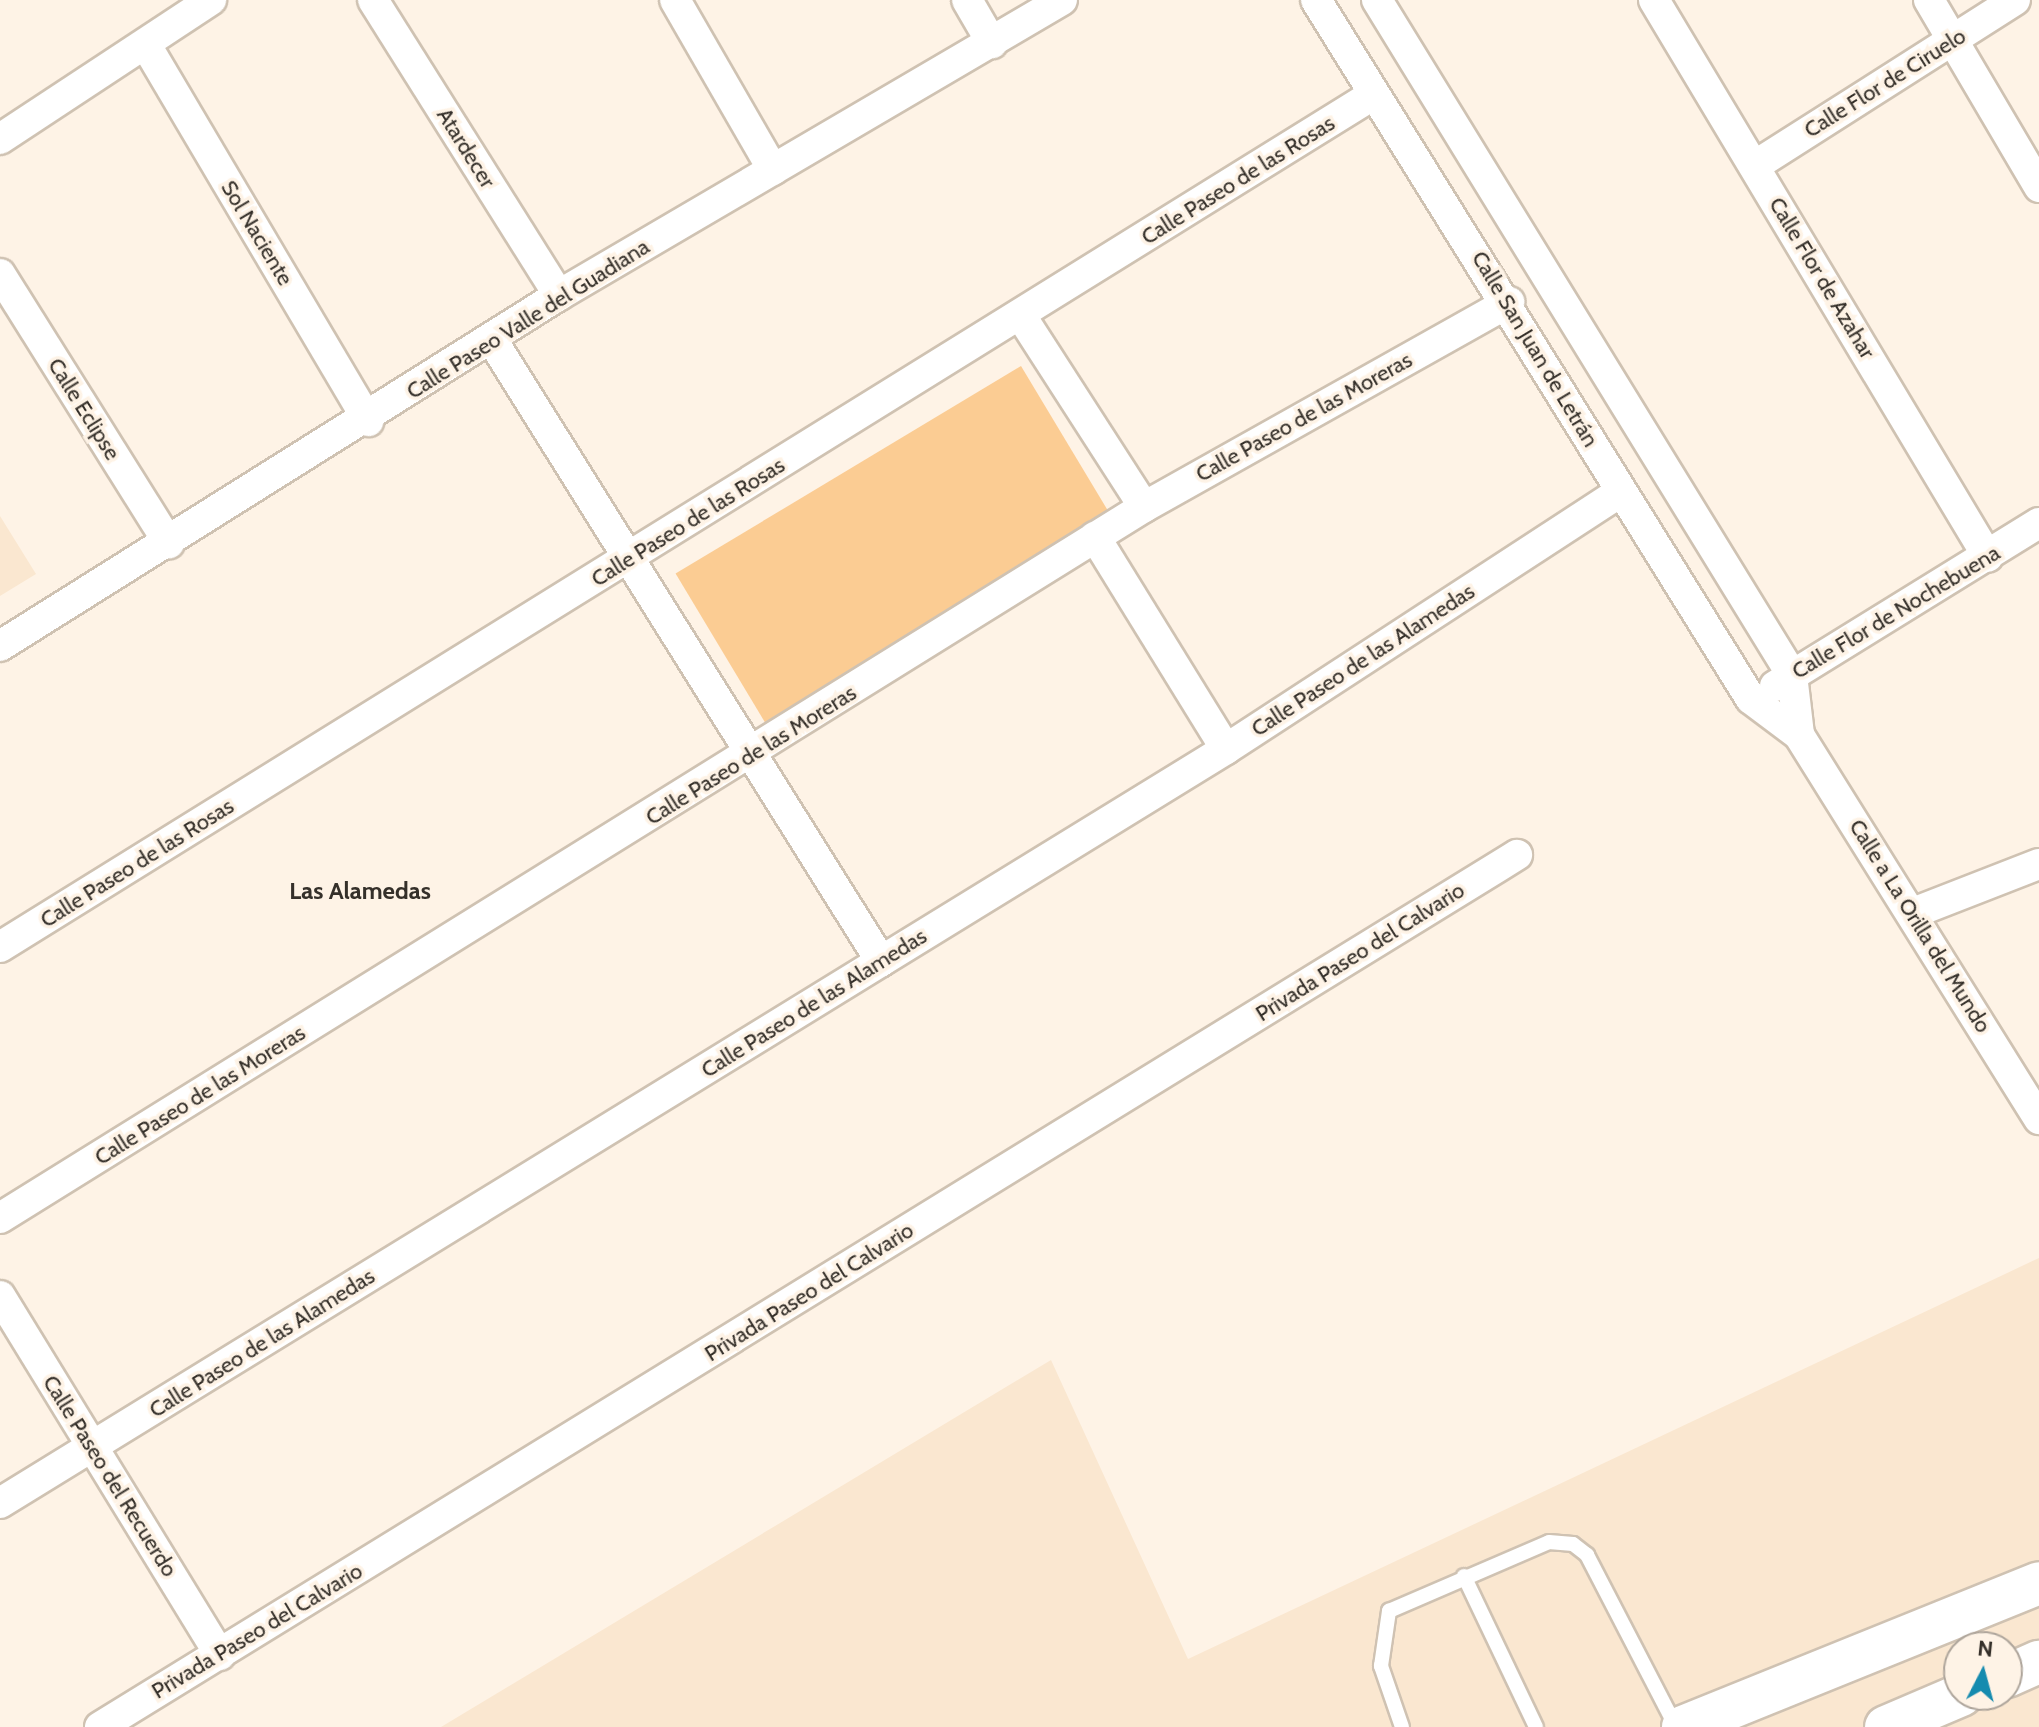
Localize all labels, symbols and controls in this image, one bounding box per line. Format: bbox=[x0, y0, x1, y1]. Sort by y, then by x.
street label: Calle Flor de Ciruelo bbox=[1799, 23, 1971, 143]
street label: Atardecer bbox=[431, 103, 501, 193]
street label: Calle Paseo de las Rosas bbox=[1137, 110, 1339, 250]
street label: Sol Naciente bbox=[215, 176, 299, 290]
street label: Calle Flor de Azahar bbox=[1763, 193, 1881, 363]
street label: Calle Paseo Valle del Guadiana bbox=[402, 233, 654, 405]
street label: Calle San Juan de Letrán bbox=[1466, 246, 1604, 452]
street label: Calle Paseo de las Moreras bbox=[1191, 347, 1417, 487]
street label: Calle Eclipse bbox=[42, 353, 126, 465]
street label: Calle Paseo de las Rosas bbox=[587, 452, 789, 592]
street label: Calle Flor de Nochebuena bbox=[1787, 539, 2005, 685]
street label: Calle Paseo de las Alamedas bbox=[1246, 578, 1480, 742]
street label: Calle Paseo de las Moreras bbox=[641, 679, 861, 831]
street label: Calle Paseo de las Rosas bbox=[36, 793, 238, 933]
street label: Calle a La Orilla del Mundo bbox=[1844, 815, 1996, 1037]
district label: Las Alamedas bbox=[289, 877, 431, 905]
street label: Privada Paseo del Calvario bbox=[1251, 877, 1469, 1027]
street label: Calle Paseo de las Alamedas bbox=[696, 923, 932, 1083]
street label: Calle Paseo de las Moreras bbox=[90, 1019, 310, 1171]
street label: Privada Paseo del Calvario bbox=[700, 1217, 918, 1367]
street label: Calle Paseo de las Alamedas bbox=[144, 1263, 380, 1423]
street label: Calle Paseo del Recuerdo bbox=[37, 1370, 183, 1582]
street label: Privada Paseo del Calvario bbox=[147, 1558, 367, 1704]
north arrow bbox=[1943, 1631, 2023, 1711]
text: N bbox=[1976, 1634, 1995, 1663]

